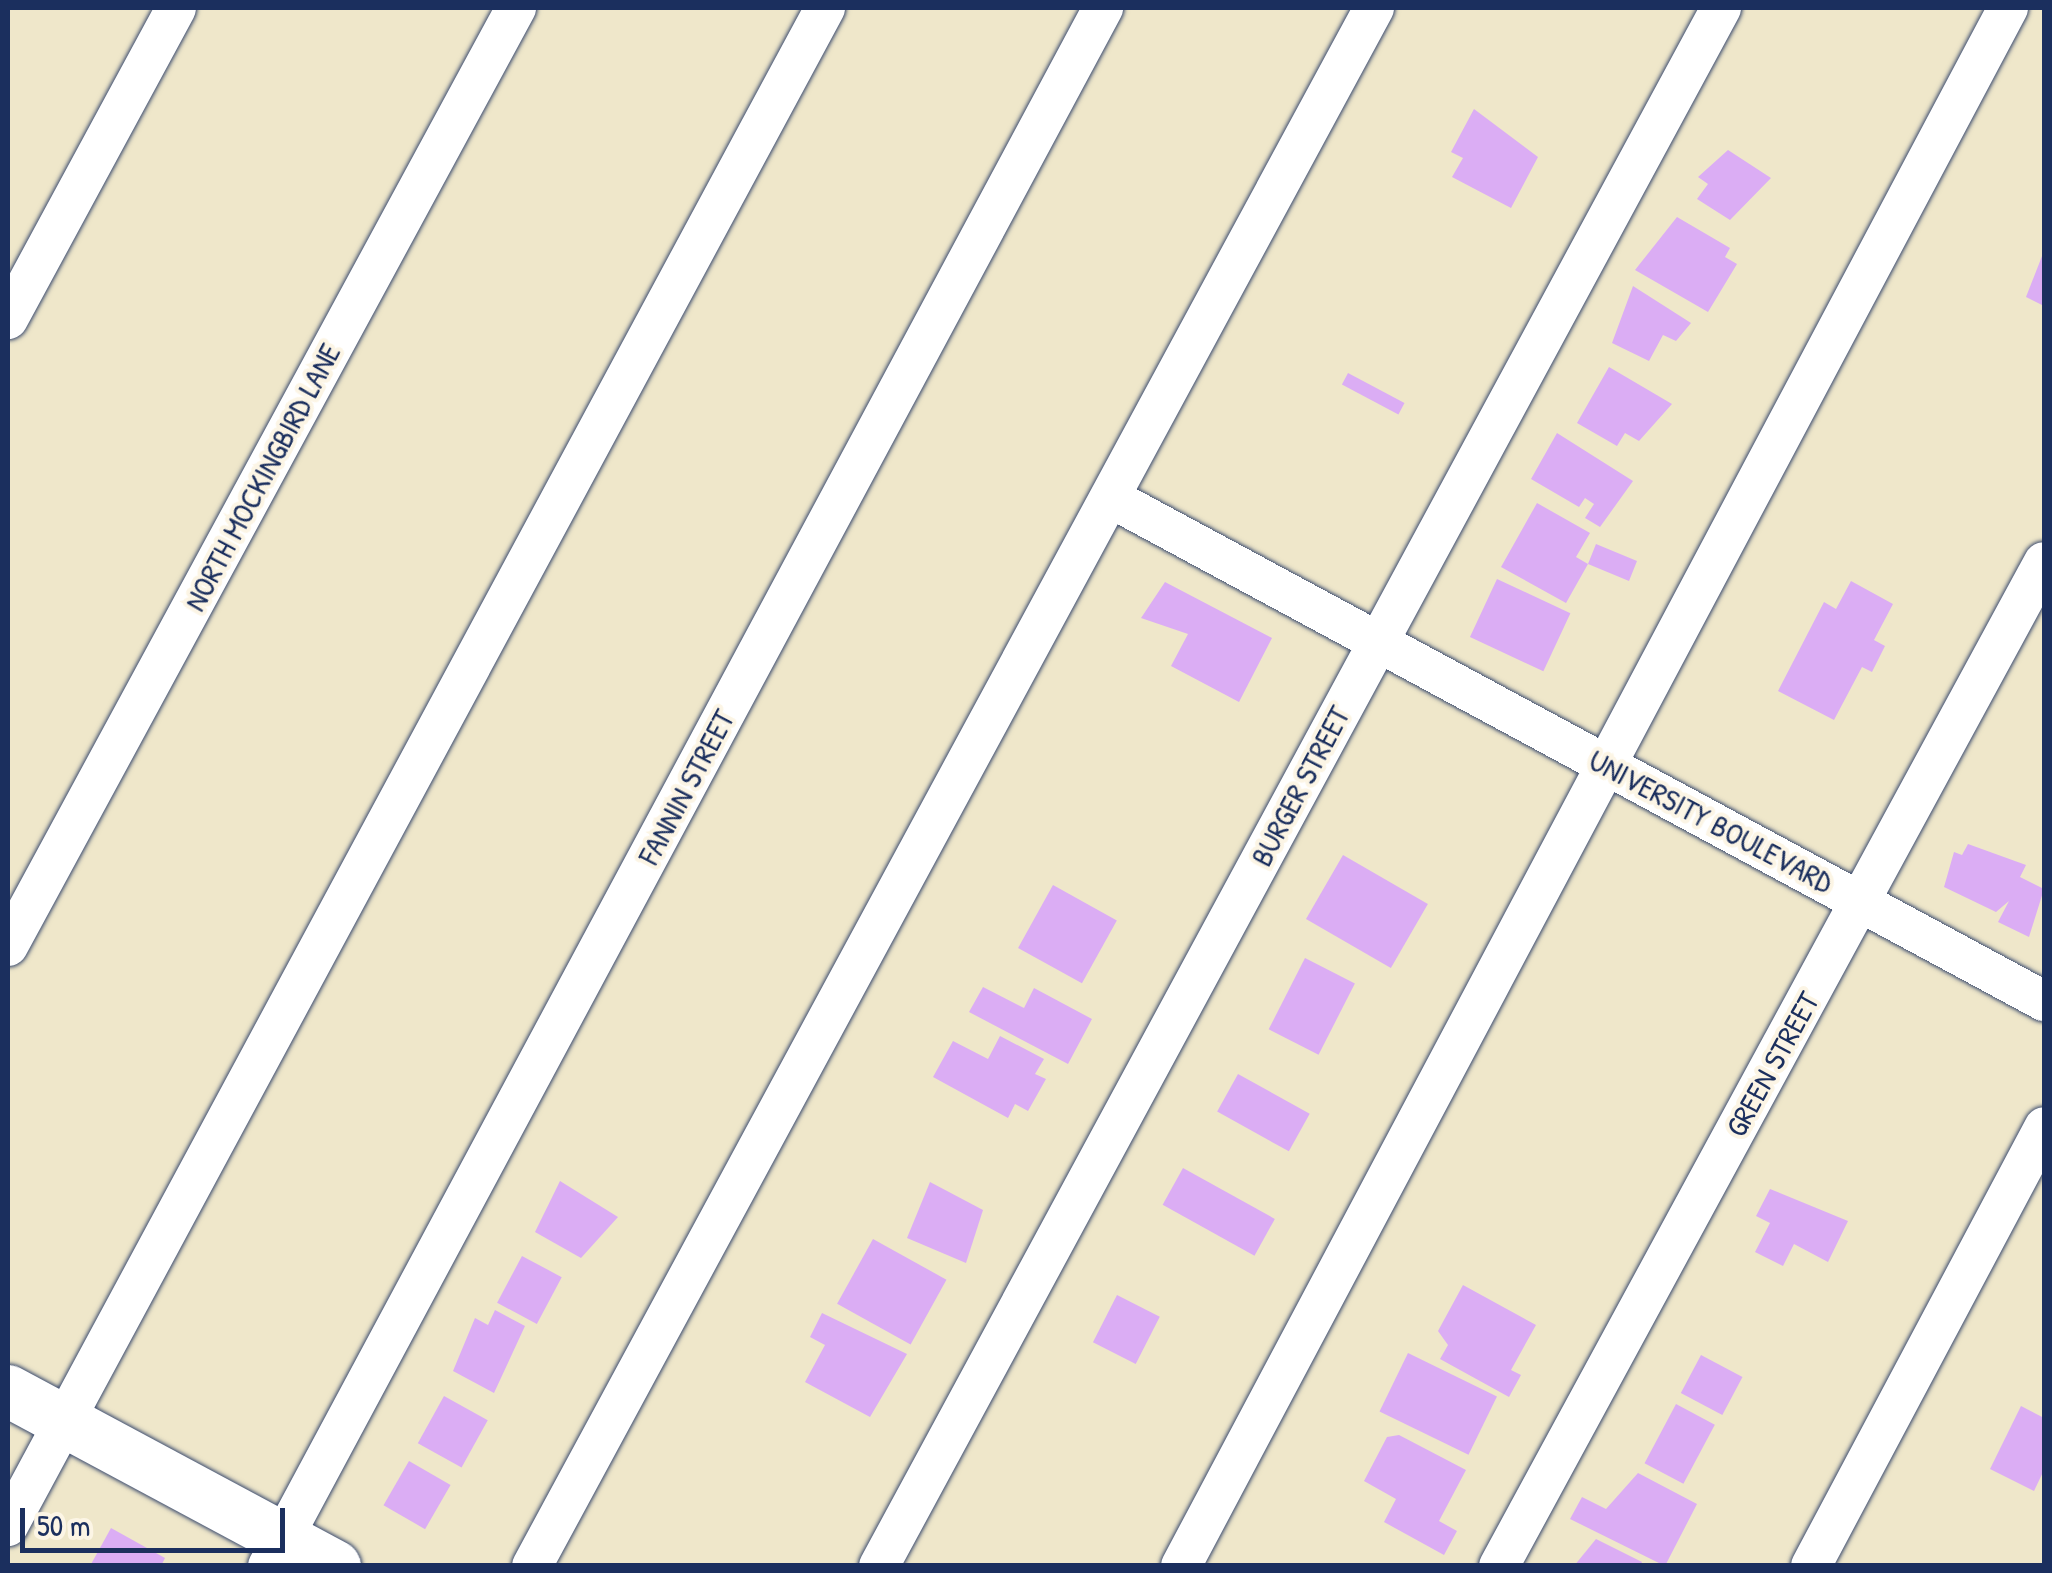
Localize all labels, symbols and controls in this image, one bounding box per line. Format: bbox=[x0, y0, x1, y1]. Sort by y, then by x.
street label: NORTH MOCKINGBIRD LANE bbox=[176, 337, 348, 617]
street label: BURGER STREET bbox=[1243, 700, 1357, 872]
street label: FANNIN STREET bbox=[630, 704, 742, 870]
street label: UNIVERSITY BOULEVARD bbox=[1583, 742, 1839, 900]
street label: GREEN STREET bbox=[1718, 986, 1826, 1142]
scale bar bbox=[25, 1488, 290, 1550]
text: 50 m bbox=[37, 1505, 90, 1545]

